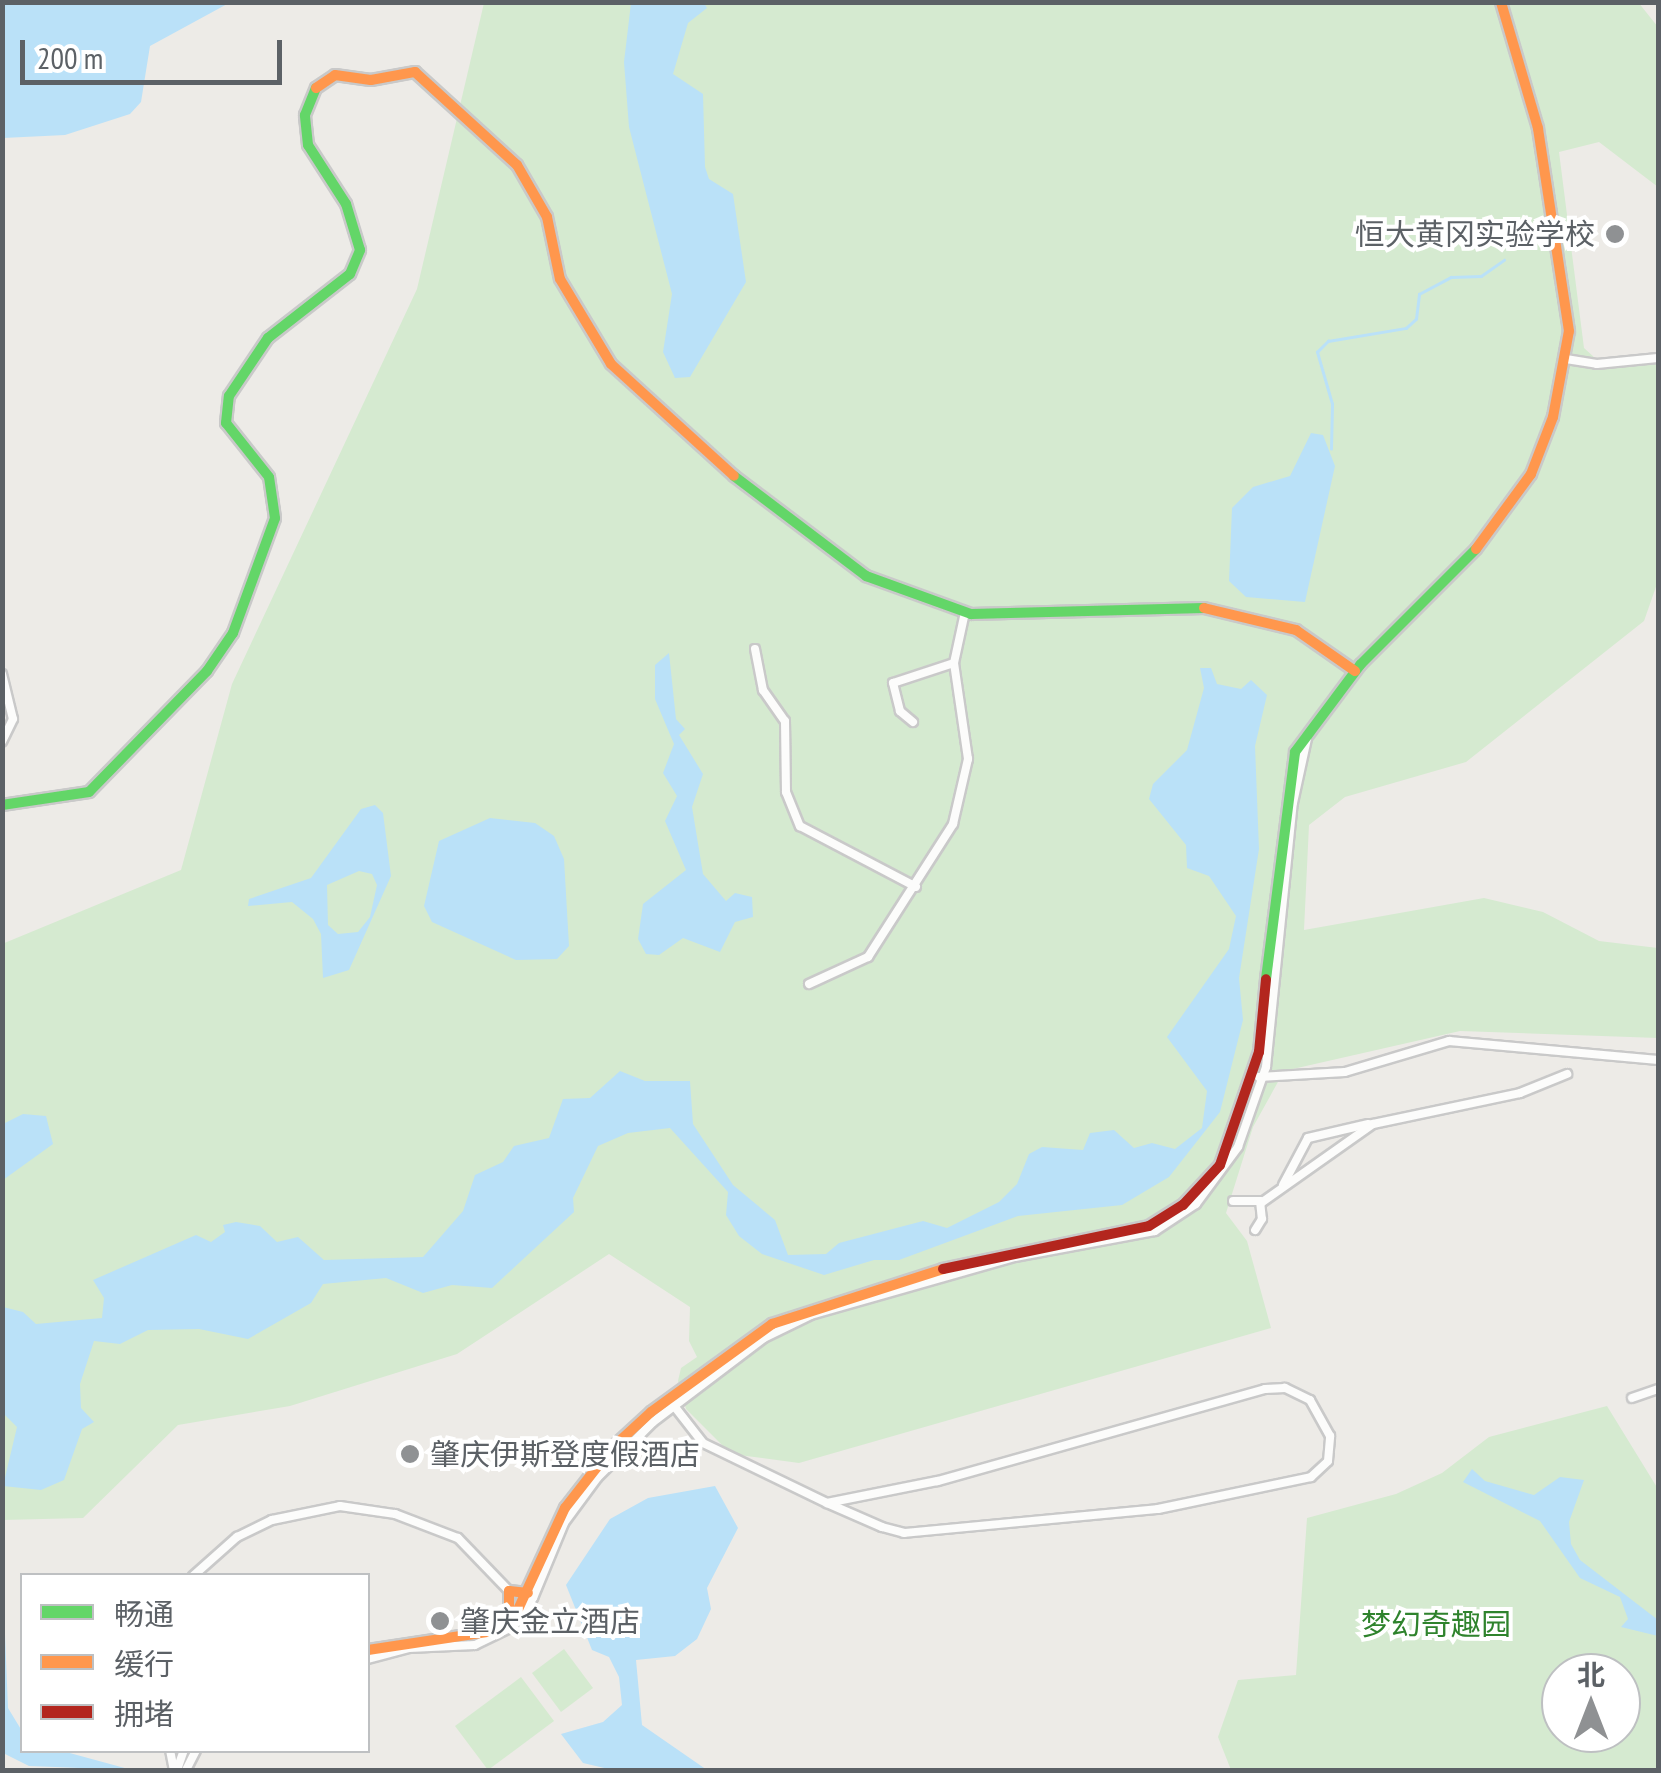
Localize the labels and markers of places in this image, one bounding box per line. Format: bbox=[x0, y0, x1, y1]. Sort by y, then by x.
place label: 恒大黄冈实验学校 bbox=[1355, 216, 1595, 252]
marker: 恒大黄冈实验学校 bbox=[1604, 223, 1626, 245]
place label: 肇庆伊斯登度假酒店 bbox=[430, 1436, 700, 1472]
marker: 肇庆伊斯登度假酒店 bbox=[399, 1443, 421, 1465]
place label: 肇庆金立酒店 bbox=[460, 1603, 640, 1639]
marker: 肇庆金立酒店 bbox=[429, 1610, 451, 1632]

